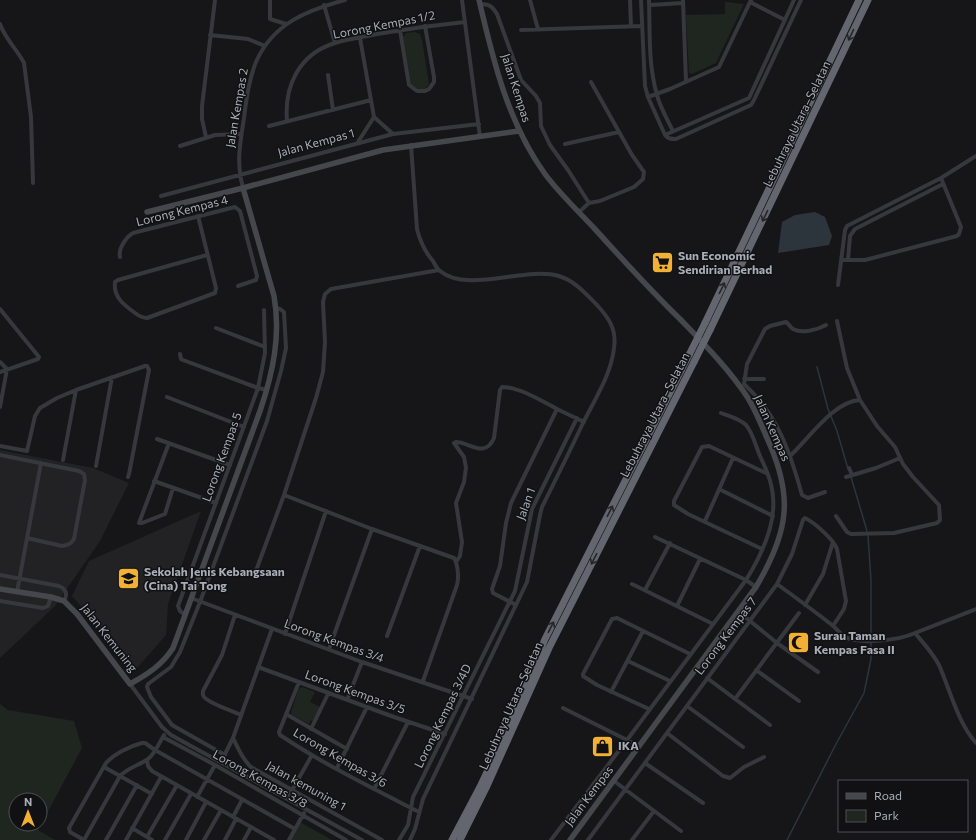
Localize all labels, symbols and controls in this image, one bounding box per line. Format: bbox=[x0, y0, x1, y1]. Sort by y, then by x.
street label: Lorong Kempas 1/2 bbox=[331, 7, 437, 41]
one-way arrow bbox=[847, 29, 854, 41]
street label: Jalan Kempas bbox=[498, 52, 535, 124]
street label: Lebuhraya Utara–Selatan bbox=[760, 58, 833, 189]
street label: Jalan Kempas 2 bbox=[222, 67, 251, 149]
street label: Jalan Kempas 1 bbox=[276, 125, 356, 160]
street label: Lorong Kempas 4 bbox=[134, 192, 229, 228]
one-way arrow bbox=[761, 209, 768, 221]
place label: Sun Economic Sendirian Berhad bbox=[678, 248, 772, 276]
supermarket icon: Sun Economic Sendirian Berhad bbox=[650, 250, 676, 276]
one-way arrow bbox=[719, 282, 726, 294]
street label: Lebuhraya Utara–Selatan bbox=[617, 350, 692, 479]
street label: Jalan Kempas bbox=[751, 392, 794, 464]
street label: Lorong Kempas 5 bbox=[198, 410, 244, 503]
street label: Jalan 1 bbox=[513, 486, 538, 522]
one-way arrow bbox=[607, 506, 614, 518]
one-way arrow bbox=[590, 553, 597, 565]
place label: Sekolah Jenis Kebangsaan (Cina) Tai Tong bbox=[144, 564, 285, 592]
school or university icon: Sekolah Jenis Kebangsaan (Cina) Tai Tong bbox=[116, 566, 142, 592]
street label: Lorong Kempas 7 bbox=[692, 594, 759, 677]
street label: Jalan Kemuning bbox=[78, 600, 141, 675]
street label: Lorong Kempas 3/4 bbox=[282, 615, 386, 665]
one-way arrow bbox=[548, 622, 556, 634]
place label: Surau Taman Kempas Fasa II bbox=[814, 628, 895, 656]
mosque icon: Surau Taman Kempas Fasa II bbox=[786, 630, 812, 656]
street label: Lebuhraya Utara–Selatan bbox=[476, 640, 545, 772]
street label: Lorong Kempas 3/4D bbox=[411, 661, 473, 770]
street label: Lorong Kempas 3/5 bbox=[303, 666, 408, 716]
street label: Lorong Kempas 3/6 bbox=[291, 725, 390, 790]
shop icon: IKA bbox=[589, 733, 615, 759]
place label: IKA bbox=[618, 738, 639, 752]
street label: Lorong Kempas 3/8 bbox=[211, 746, 310, 810]
street label: Jalan kemuning 1 bbox=[264, 757, 349, 814]
street label: Jalan Kempas bbox=[561, 763, 616, 829]
legend bbox=[838, 780, 968, 832]
text: Road bbox=[874, 788, 902, 802]
north arrow bbox=[8, 792, 48, 832]
text: N bbox=[24, 795, 32, 808]
text: Park bbox=[874, 808, 900, 822]

